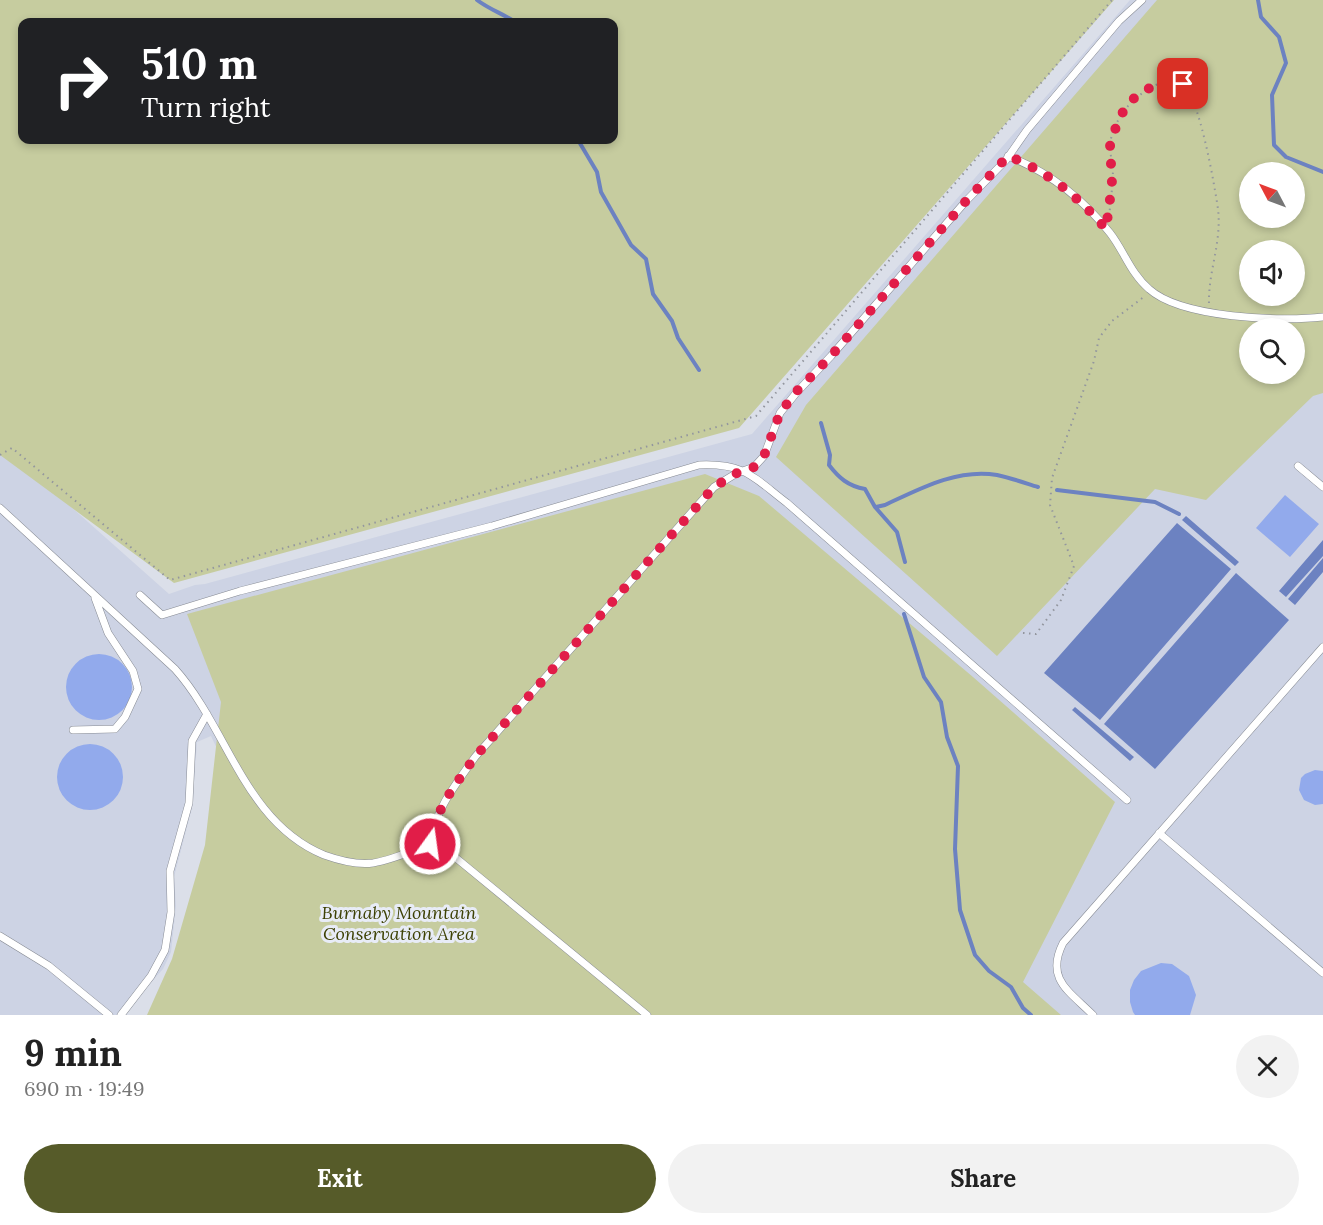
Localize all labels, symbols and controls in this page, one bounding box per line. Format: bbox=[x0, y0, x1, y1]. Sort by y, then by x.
text: 510 m bbox=[141, 37, 257, 91]
icon: right bbox=[42, 42, 120, 120]
pin bbox=[1157, 58, 1208, 109]
icon: arrive bbox=[1166, 67, 1199, 100]
text: Turn right bbox=[141, 90, 270, 124]
north arrow bbox=[1239, 162, 1305, 228]
map controls bbox=[1239, 162, 1305, 384]
button: sound bbox=[1239, 240, 1305, 306]
button: search bbox=[1239, 318, 1305, 384]
position arrow bbox=[398, 812, 462, 876]
park label: Burnaby Mountain Conservation Area bbox=[322, 901, 476, 945]
text: 9 min bbox=[24, 1030, 122, 1076]
button: close bbox=[1236, 1035, 1299, 1098]
text: 690 m · 19:49 bbox=[24, 1076, 144, 1101]
button: Exit bbox=[24, 1144, 656, 1213]
button: Share bbox=[668, 1144, 1299, 1213]

